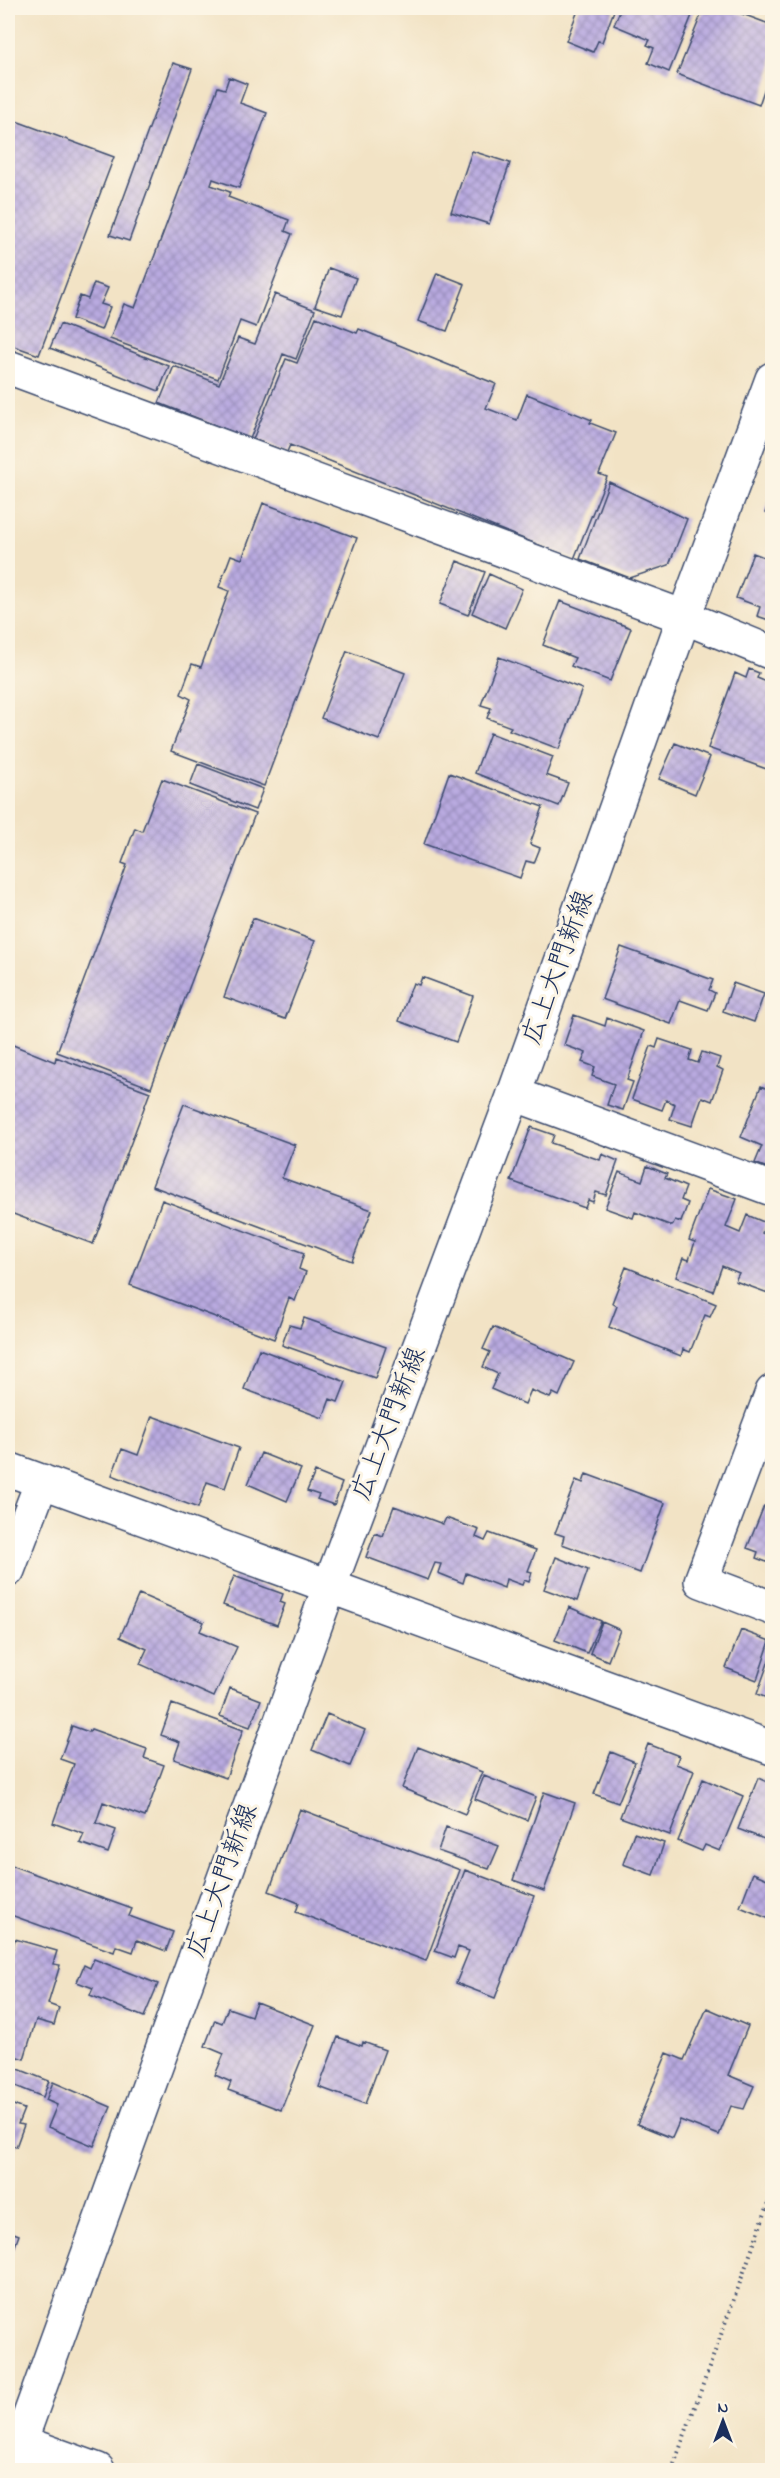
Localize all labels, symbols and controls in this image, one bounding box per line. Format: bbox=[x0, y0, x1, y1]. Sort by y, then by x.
street label: 広上大門新線 bbox=[513, 885, 605, 1051]
street label: 広上大門新線 bbox=[343, 1341, 437, 1507]
street label: 広上大門新線 bbox=[177, 1798, 269, 1964]
north arrow bbox=[693, 2391, 753, 2451]
text: N bbox=[718, 2396, 729, 2420]

